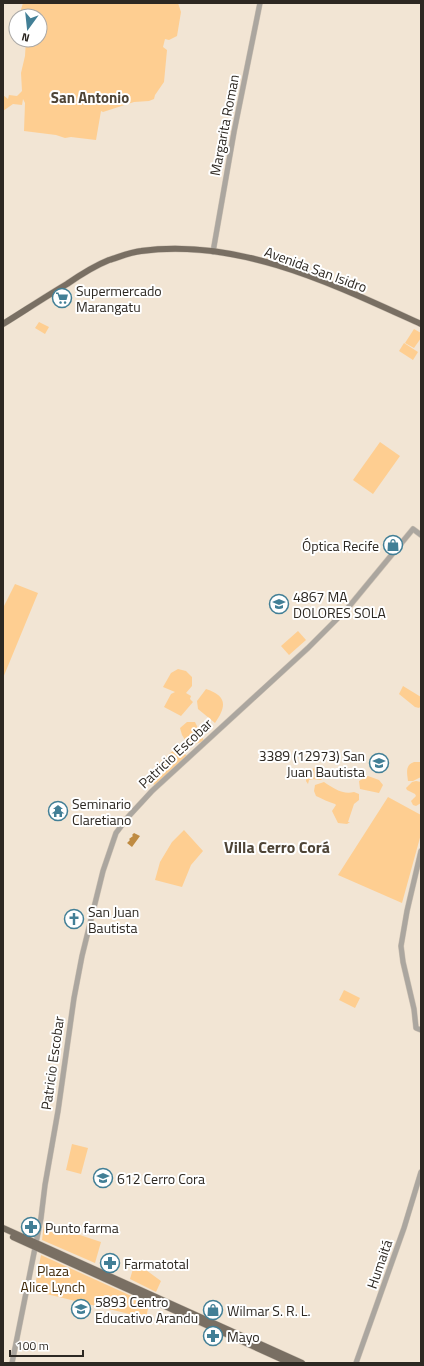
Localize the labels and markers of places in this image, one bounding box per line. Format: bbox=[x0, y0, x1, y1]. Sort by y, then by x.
place label: Supermercado Marangatu bbox=[76, 280, 162, 317]
supermarket icon: Supermercado Marangatu bbox=[51, 287, 73, 309]
shop icon: Óptica Recife bbox=[382, 534, 404, 556]
place label: Óptica Recife bbox=[302, 535, 379, 556]
place label: 4867 MA DOLORES SOLA bbox=[293, 586, 386, 623]
school or university icon: 4867 MA DOLORES SOLA bbox=[268, 593, 290, 615]
place label: 3389 (12973) San Juan Bautista bbox=[259, 745, 365, 782]
school or university icon: 3389 (12973) San Juan Bautista bbox=[368, 752, 390, 774]
place label: Seminario Claretiano bbox=[72, 793, 132, 830]
temple icon: Seminario Claretiano bbox=[47, 800, 69, 822]
place label: San Juan Bautista bbox=[88, 901, 139, 938]
church icon: San Juan Bautista bbox=[63, 908, 85, 930]
school or university icon: 612 Cerro Cora bbox=[92, 1167, 114, 1189]
place label: 612 Cerro Cora bbox=[117, 1168, 205, 1189]
pharmacy icon: Punto farma bbox=[20, 1216, 42, 1238]
place label: Punto farma bbox=[45, 1217, 119, 1238]
pharmacy icon: Farmatotal bbox=[99, 1252, 121, 1274]
place label: Farmatotal bbox=[124, 1253, 189, 1274]
place label: 5893 Centro Educativo Arandu bbox=[95, 1291, 198, 1328]
school or university icon: 5893 Centro Educativo Arandu bbox=[70, 1298, 92, 1320]
shop icon: Wilmar S. R. L. bbox=[202, 1299, 224, 1321]
place label: Wilmar S. R. L. bbox=[227, 1300, 311, 1321]
pharmacy icon: Mayo bbox=[202, 1325, 224, 1347]
place label: Mayo bbox=[227, 1326, 260, 1347]

